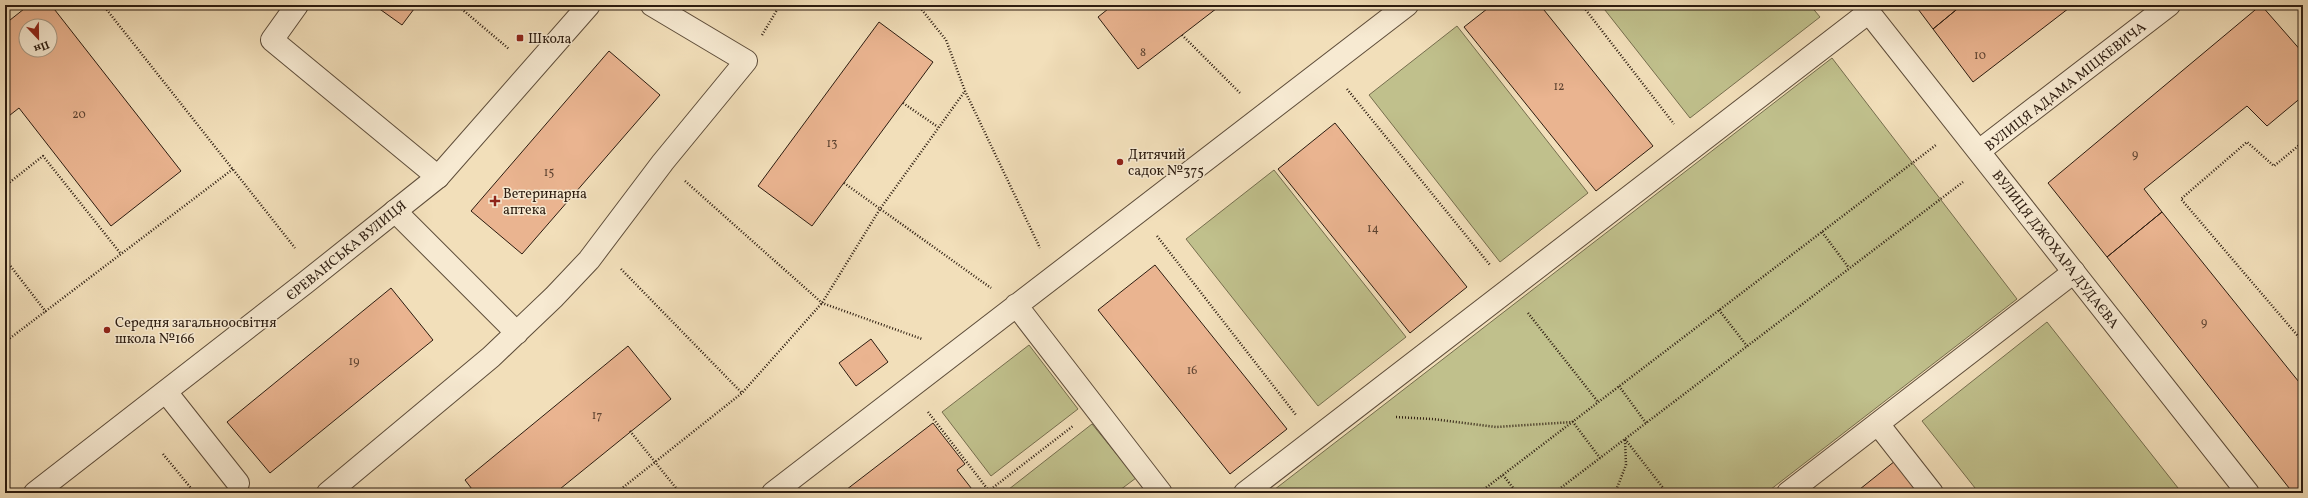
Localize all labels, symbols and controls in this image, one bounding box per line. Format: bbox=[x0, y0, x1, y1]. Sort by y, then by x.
north arrow bbox=[18, 18, 58, 58]
street label: ВУЛИЦЯ АДАМА МІЦКЕВИЧА bbox=[1981, 18, 2151, 156]
place label: Школа bbox=[528, 30, 571, 49]
marker: Школа bbox=[515, 33, 525, 43]
text: Пн bbox=[31, 36, 51, 56]
house number: 8 bbox=[1140, 45, 1146, 61]
house number: 10 bbox=[1974, 48, 1986, 64]
house number: 12 bbox=[1553, 79, 1565, 95]
house number: 20 bbox=[72, 107, 86, 123]
house number: 13 bbox=[827, 136, 837, 152]
place label: Дитячий садок №375 bbox=[1128, 146, 1204, 181]
house number: 9 bbox=[2132, 147, 2138, 163]
marker: Дитячий садок №375 bbox=[1115, 157, 1125, 167]
house number: 15 bbox=[544, 165, 554, 181]
street label: ВУЛИЦЯ ДЖОХАРА ДУДАЄВА bbox=[1987, 167, 2123, 333]
place label: Ветеринарна аптека bbox=[503, 185, 587, 220]
marker: Ветеринарна аптека bbox=[490, 196, 500, 206]
street label: ЄРЕВАНСЬКА ВУЛИЦЯ bbox=[283, 197, 411, 306]
house number: 14 bbox=[1367, 221, 1379, 237]
place label: Середня загальноосвітня школа №166 bbox=[115, 314, 276, 349]
house number: 9 bbox=[2201, 315, 2207, 331]
marker: Середня загальноосвітня школа №166 bbox=[102, 325, 112, 335]
house number: 19 bbox=[349, 354, 359, 370]
house number: 16 bbox=[1187, 363, 1197, 379]
house number: 17 bbox=[592, 408, 602, 424]

